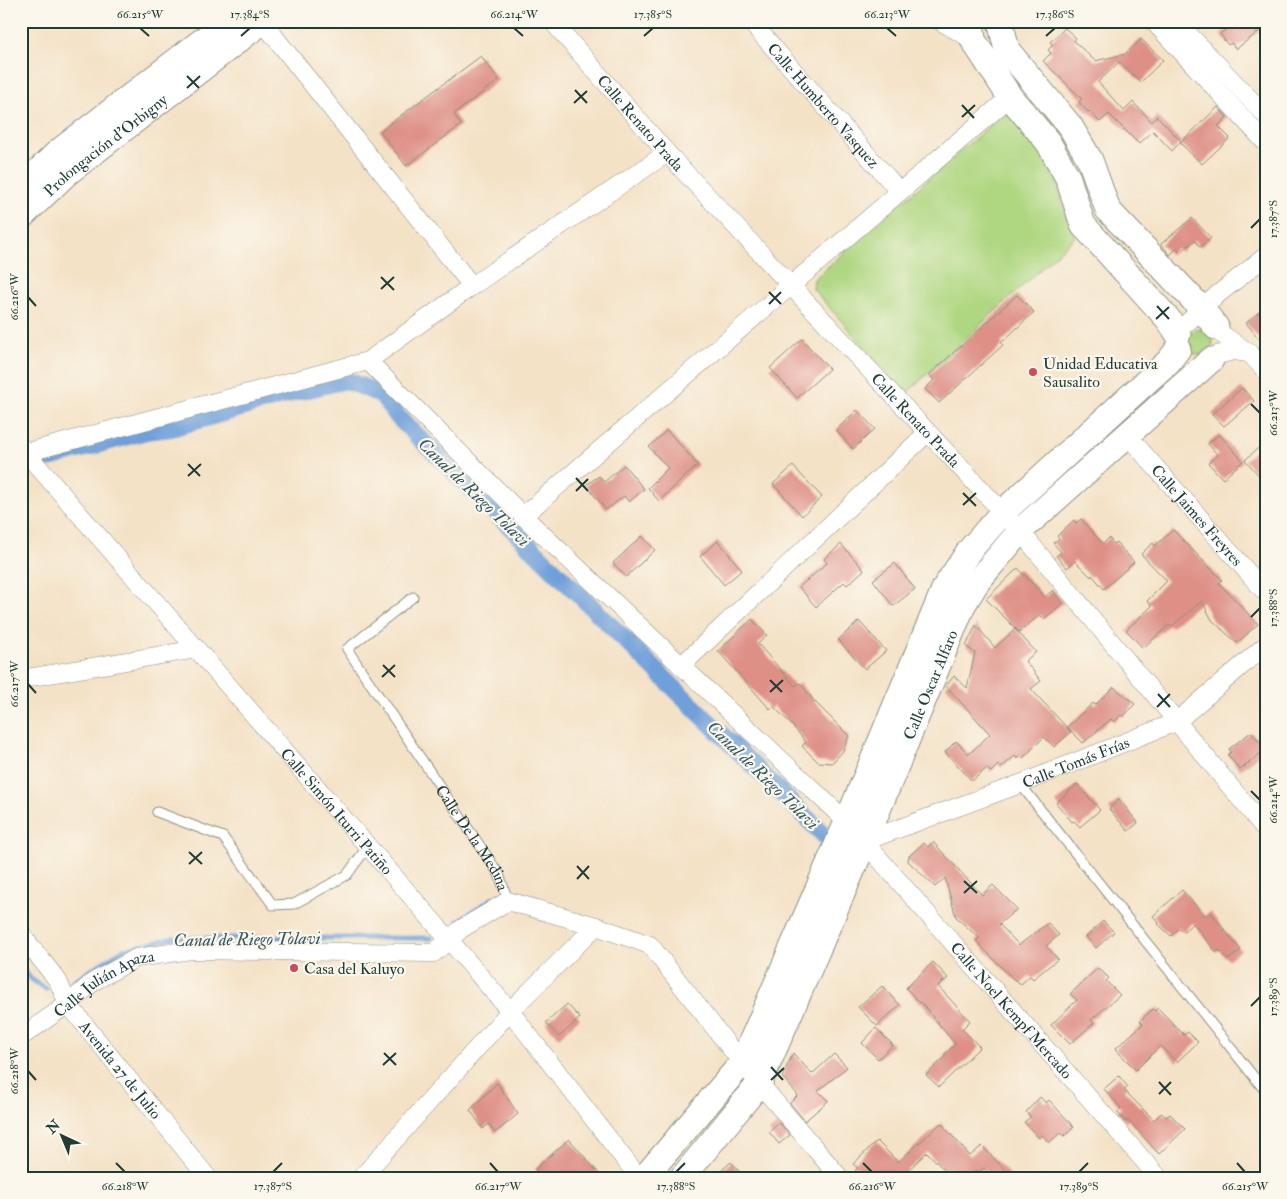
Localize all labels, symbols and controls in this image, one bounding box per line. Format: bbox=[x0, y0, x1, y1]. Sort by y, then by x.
text: 66.215°W bbox=[117, 7, 164, 22]
text: 17.384°S bbox=[230, 7, 270, 22]
text: 66.214°W bbox=[490, 7, 539, 22]
text: 17.385°S bbox=[634, 7, 672, 22]
text: 66.213°W bbox=[864, 7, 911, 22]
text: 17.386°S bbox=[1035, 7, 1075, 22]
street label: Calle Humberto Vasquez bbox=[763, 39, 883, 173]
street label: Calle Renato Prada bbox=[592, 71, 688, 176]
street label: Prolongación d'Orbigny bbox=[40, 89, 172, 201]
text: 17.387°S bbox=[1266, 200, 1281, 238]
text: 66.216°W bbox=[7, 273, 22, 321]
place label: Unidad Educativa Sausalito bbox=[1043, 354, 1158, 392]
marker: Unidad Educativa Sausalito bbox=[1027, 366, 1039, 378]
street label: Calle Renato Prada bbox=[866, 369, 964, 472]
text: 66.213°W bbox=[1266, 389, 1281, 436]
water label: Canal de Riego Tolavi bbox=[413, 433, 535, 552]
street label: Calle Jaimes Freyres bbox=[1147, 461, 1247, 570]
text: 17.388°S bbox=[1266, 589, 1281, 627]
street label: Calle Oscar Alfaro bbox=[899, 627, 963, 743]
text: 66.217°W bbox=[7, 660, 22, 707]
water label: Canal de Riego Tolavi bbox=[702, 716, 824, 835]
street label: Calle Tomás Frías bbox=[1019, 733, 1133, 793]
street label: Calle Simón Iturri Patiño bbox=[276, 744, 397, 879]
text: 66.214°W bbox=[1266, 775, 1281, 824]
street label: Calle De la Medina bbox=[431, 781, 513, 894]
water label: Canal de Riego Tolavi bbox=[173, 927, 321, 952]
street label: Calle Noel Kempf Mercado bbox=[946, 938, 1077, 1084]
street label: Calle Julián Apaza bbox=[50, 946, 156, 1022]
place label: Casa del Kaluyo bbox=[304, 959, 405, 979]
marker: Casa del Kaluyo bbox=[288, 962, 300, 974]
text: 17.389°S bbox=[1266, 977, 1281, 1017]
street label: Avenida 27 de Julio bbox=[74, 1016, 166, 1124]
text: 66.218°W bbox=[7, 1047, 22, 1094]
north arrow bbox=[38, 1112, 88, 1162]
text: N bbox=[42, 1116, 64, 1138]
text: 66.218°W bbox=[102, 1179, 149, 1194]
text: 17.387°S bbox=[254, 1179, 292, 1194]
text: 66.217°W bbox=[475, 1179, 522, 1194]
text: 17.388°S bbox=[657, 1179, 695, 1194]
text: 66.216°W bbox=[848, 1179, 896, 1194]
text: 17.389°S bbox=[1059, 1179, 1099, 1194]
text: 66.215°W bbox=[1222, 1179, 1269, 1194]

